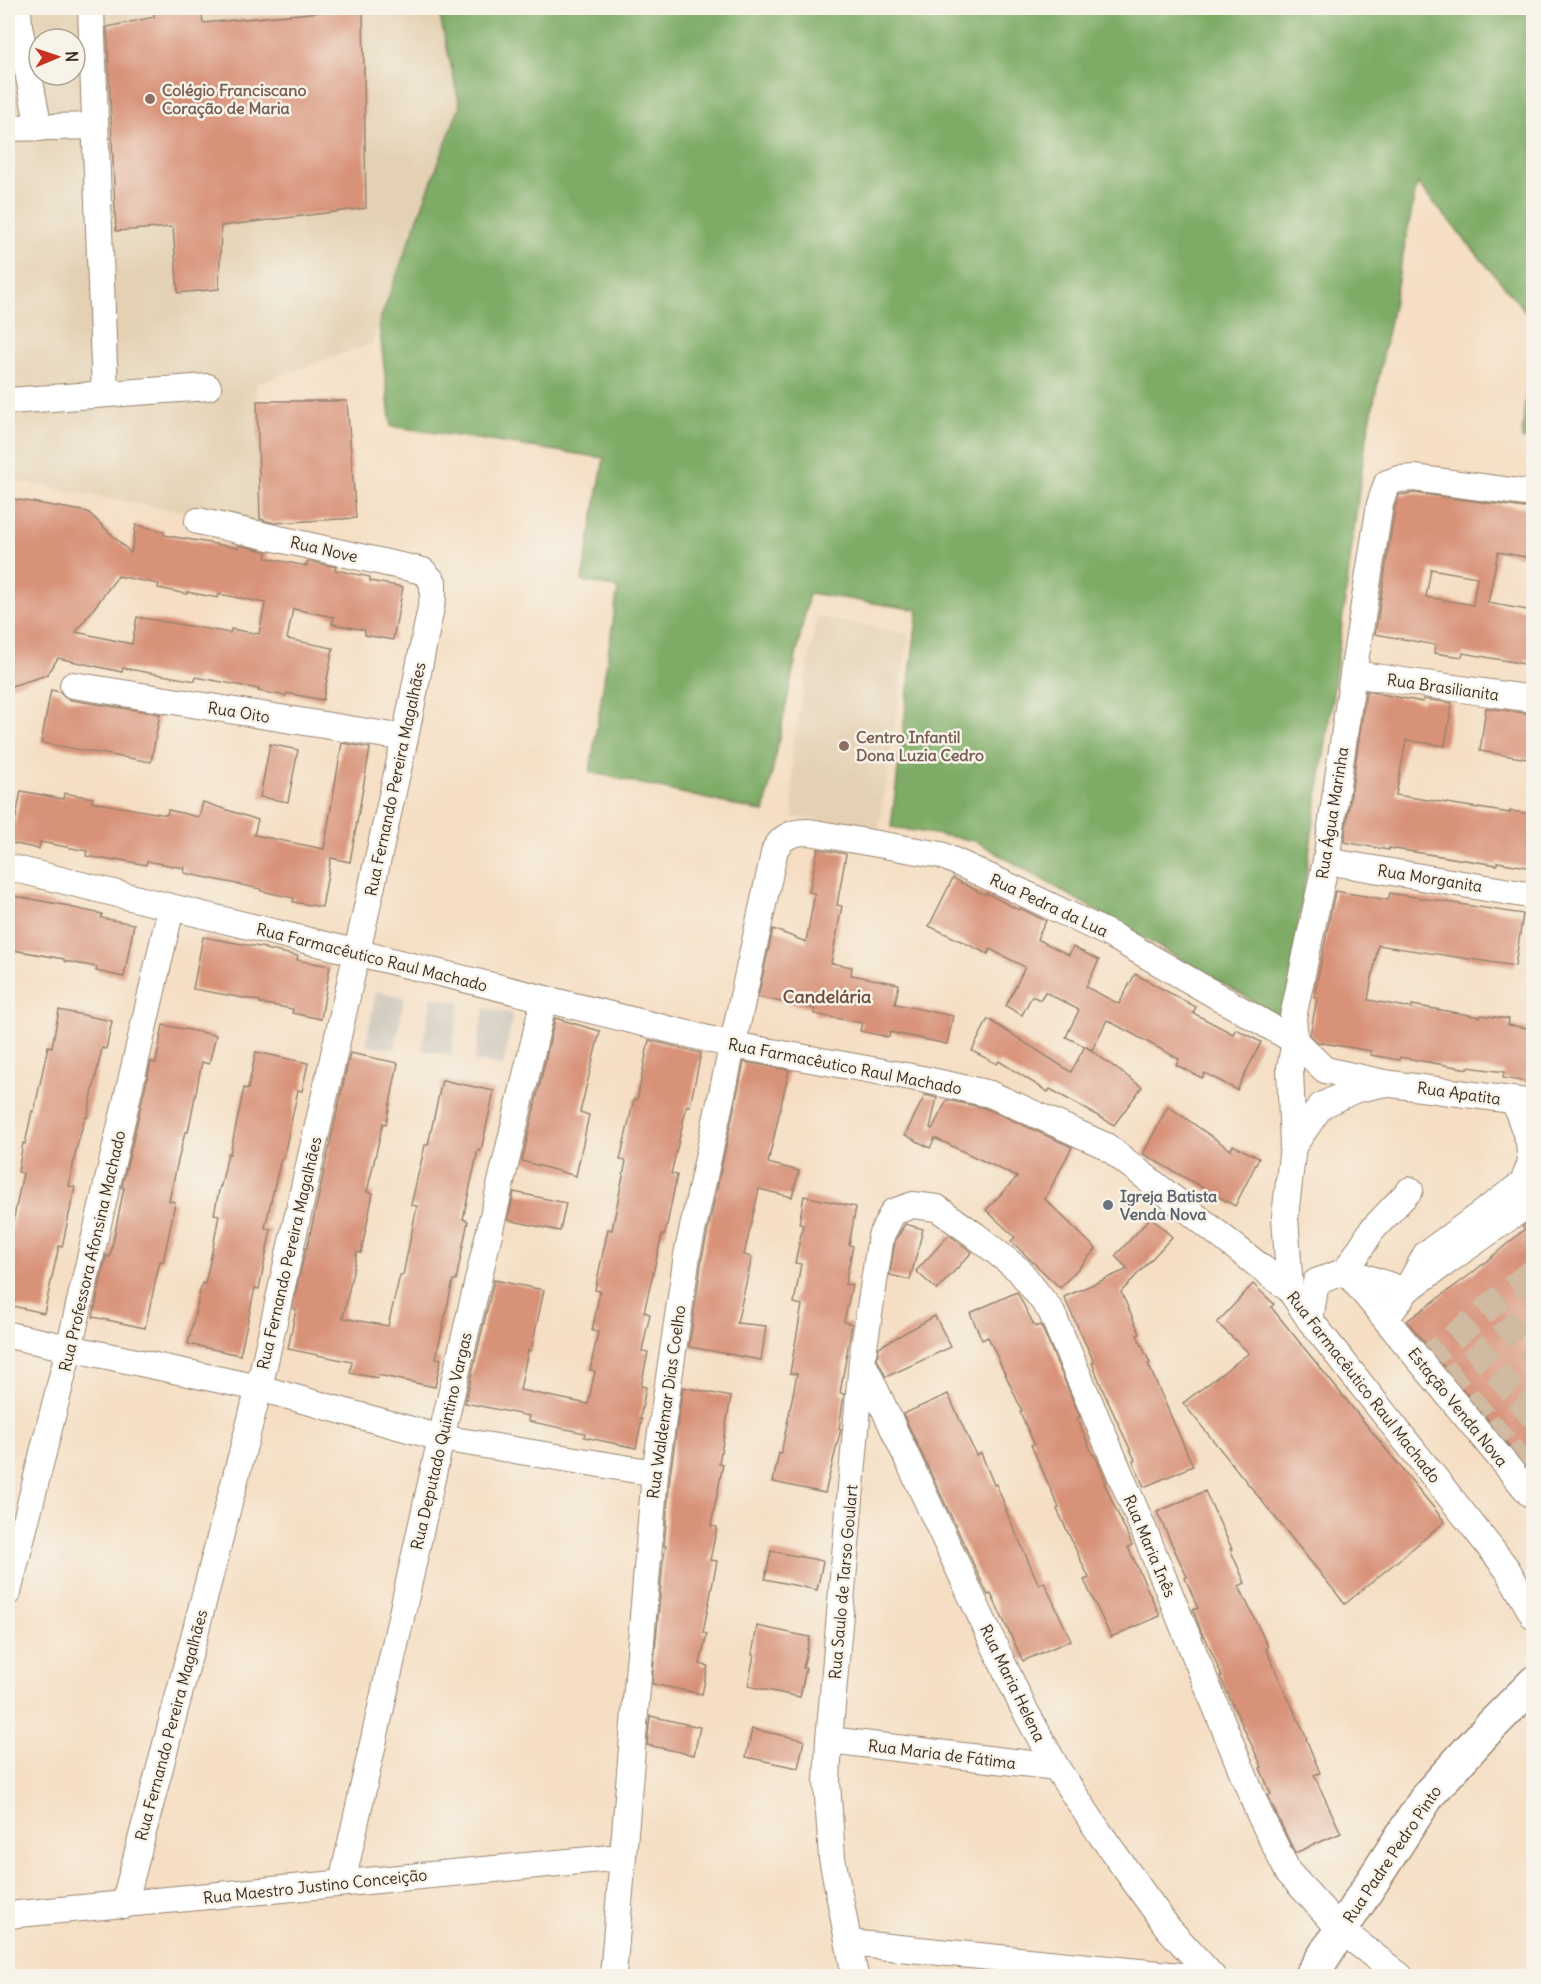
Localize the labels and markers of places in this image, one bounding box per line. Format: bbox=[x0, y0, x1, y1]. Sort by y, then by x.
place label: Colégio Franciscano Coração de Maria bbox=[162, 80, 306, 119]
marker: Colégio Franciscano Coração de Maria bbox=[143, 92, 157, 106]
place label: Centro Infantil Dona Luzia Cedro bbox=[856, 727, 984, 765]
marker: Centro Infantil Dona Luzia Cedro bbox=[837, 739, 851, 753]
place label: Igreja Batista Venda Nova bbox=[1120, 1186, 1217, 1224]
marker: Igreja Batista Venda Nova bbox=[1101, 1198, 1115, 1212]

